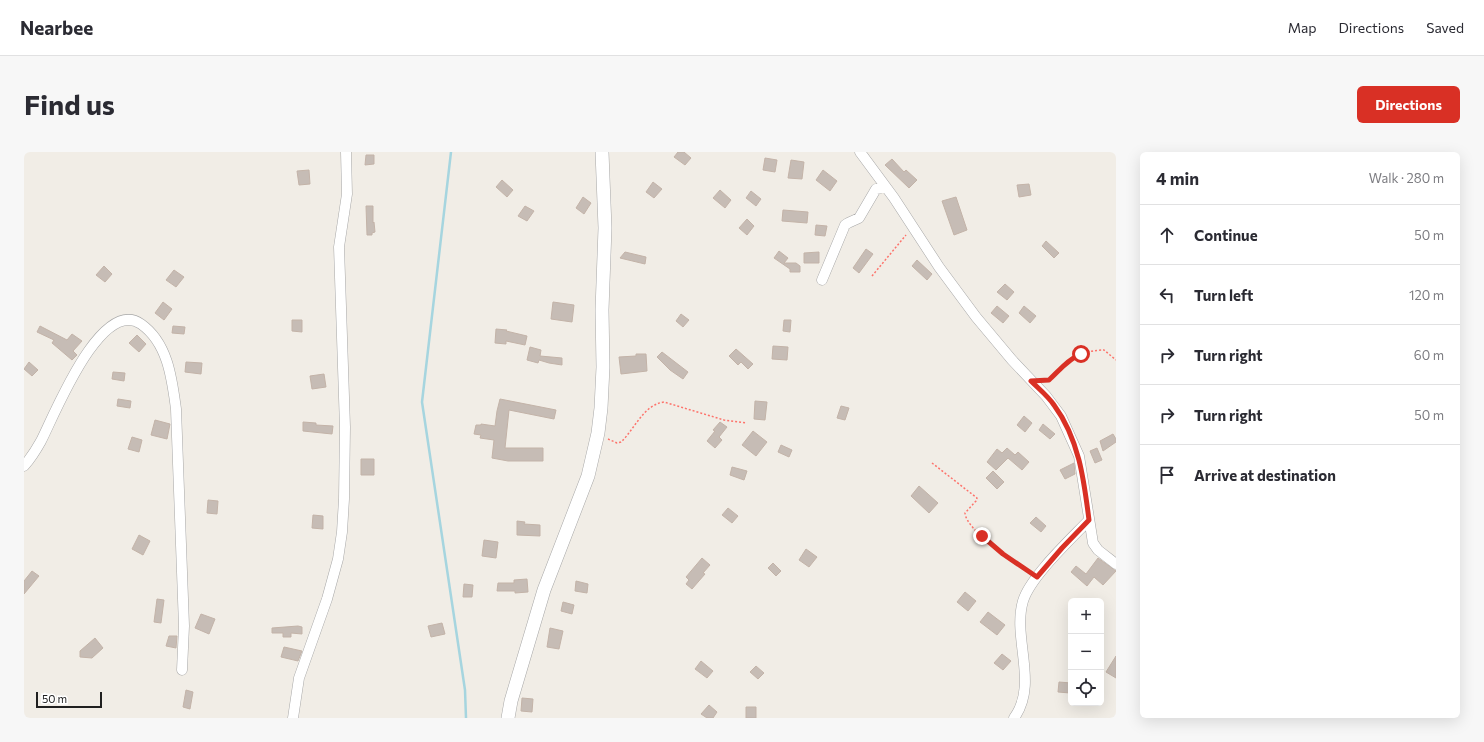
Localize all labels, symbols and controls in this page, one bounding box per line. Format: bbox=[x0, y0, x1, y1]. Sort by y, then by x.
text: Nearbee bbox=[20, 16, 93, 39]
text: Map bbox=[1288, 19, 1317, 36]
text: Directions bbox=[1339, 19, 1404, 36]
text: Saved bbox=[1426, 19, 1464, 36]
button: Directions bbox=[1357, 86, 1460, 123]
text: Find us bbox=[24, 87, 115, 121]
text: 4 min bbox=[1156, 168, 1199, 189]
text: Walk · 280 m bbox=[1369, 170, 1444, 186]
icon: ahead bbox=[1156, 224, 1178, 246]
text: Continue bbox=[1194, 226, 1258, 244]
text: 50 m bbox=[1414, 227, 1444, 243]
icon: left bbox=[1156, 284, 1178, 306]
text: Turn left bbox=[1194, 286, 1253, 304]
text: 120 m bbox=[1409, 287, 1444, 303]
icon: right bbox=[1156, 344, 1178, 366]
route start bbox=[1072, 345, 1090, 363]
text: Turn right bbox=[1194, 346, 1263, 364]
text: 60 m bbox=[1414, 347, 1444, 363]
icon: right bbox=[1156, 404, 1178, 426]
text: Turn right bbox=[1194, 406, 1263, 424]
text: 50 m bbox=[1414, 407, 1444, 423]
icon: arrive bbox=[1156, 464, 1178, 486]
text: Arrive at destination bbox=[1194, 466, 1336, 484]
route end bbox=[973, 527, 991, 545]
map controls bbox=[1068, 598, 1104, 706]
button: + bbox=[1068, 598, 1104, 634]
button: − bbox=[1068, 634, 1104, 670]
button: locate bbox=[1068, 670, 1104, 706]
scale bar bbox=[36, 690, 102, 709]
text: 50 m bbox=[42, 692, 67, 705]

